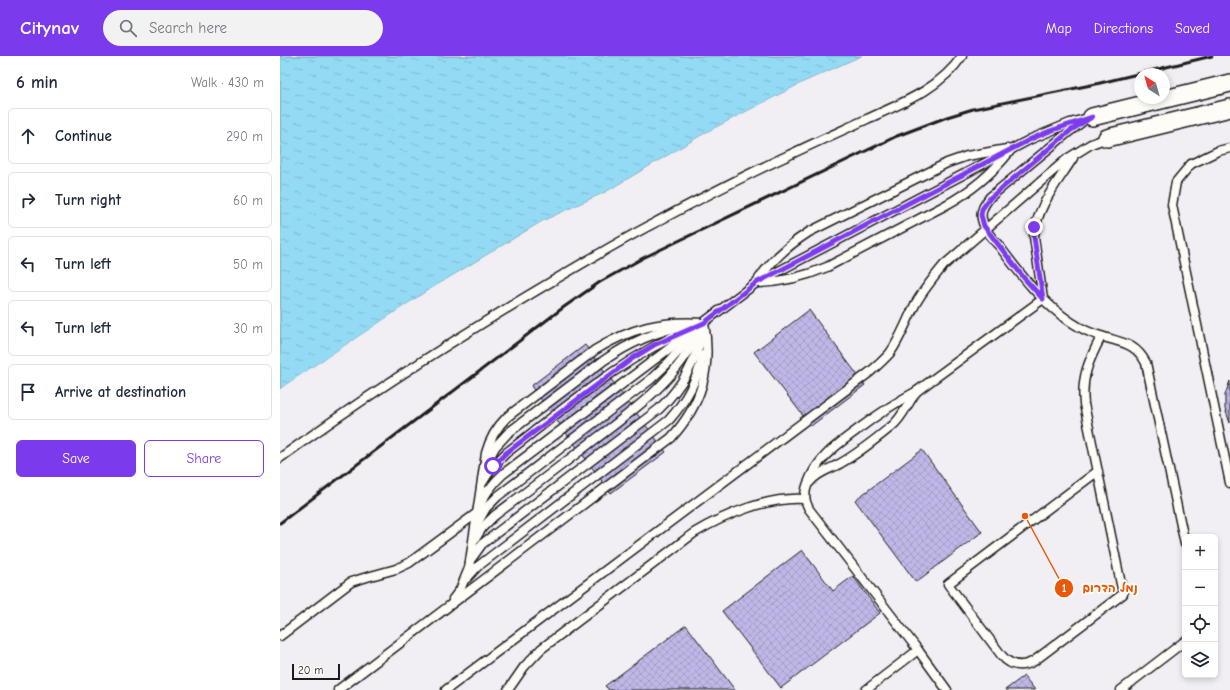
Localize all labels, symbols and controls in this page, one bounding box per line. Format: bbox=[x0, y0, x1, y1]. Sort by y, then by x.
search box bbox=[103, 10, 383, 46]
text: Citynav bbox=[20, 17, 79, 39]
icon: search bbox=[117, 17, 139, 39]
text: Search here bbox=[149, 19, 227, 37]
text: Map bbox=[1045, 20, 1072, 37]
text: Directions bbox=[1094, 20, 1153, 37]
text: Saved bbox=[1175, 20, 1210, 37]
north arrow bbox=[1134, 68, 1170, 104]
text: 6 min bbox=[16, 73, 58, 92]
text: Walk · 430 m bbox=[191, 75, 264, 90]
icon: ahead bbox=[17, 125, 39, 147]
text: Continue bbox=[55, 127, 112, 145]
text: 290 m bbox=[226, 129, 263, 144]
icon: right bbox=[17, 189, 39, 211]
text: Turn right bbox=[55, 191, 121, 209]
text: 60 m bbox=[233, 193, 263, 208]
route end bbox=[1025, 218, 1043, 236]
icon: left bbox=[17, 253, 39, 275]
text: Turn left bbox=[55, 255, 111, 273]
text: 50 m bbox=[233, 257, 263, 272]
icon: left bbox=[17, 317, 39, 339]
text: Turn left bbox=[55, 319, 111, 337]
text: 30 m bbox=[233, 321, 263, 336]
icon: arrive bbox=[17, 381, 39, 403]
text: Arrive at destination bbox=[55, 383, 186, 401]
button: Save bbox=[16, 440, 136, 477]
button: Share bbox=[144, 440, 264, 477]
route start bbox=[484, 457, 502, 475]
map controls bbox=[1182, 534, 1218, 678]
button: + bbox=[1182, 534, 1218, 570]
button: − bbox=[1182, 570, 1218, 606]
callout: נמל הדרום bbox=[1054, 576, 1145, 600]
text: 1 bbox=[1062, 581, 1067, 595]
text: נמל הדרום bbox=[1082, 581, 1138, 595]
button: locate bbox=[1182, 606, 1218, 642]
button: layers bbox=[1182, 642, 1218, 678]
scale bar bbox=[292, 662, 340, 681]
text: 20 m bbox=[298, 664, 323, 677]

